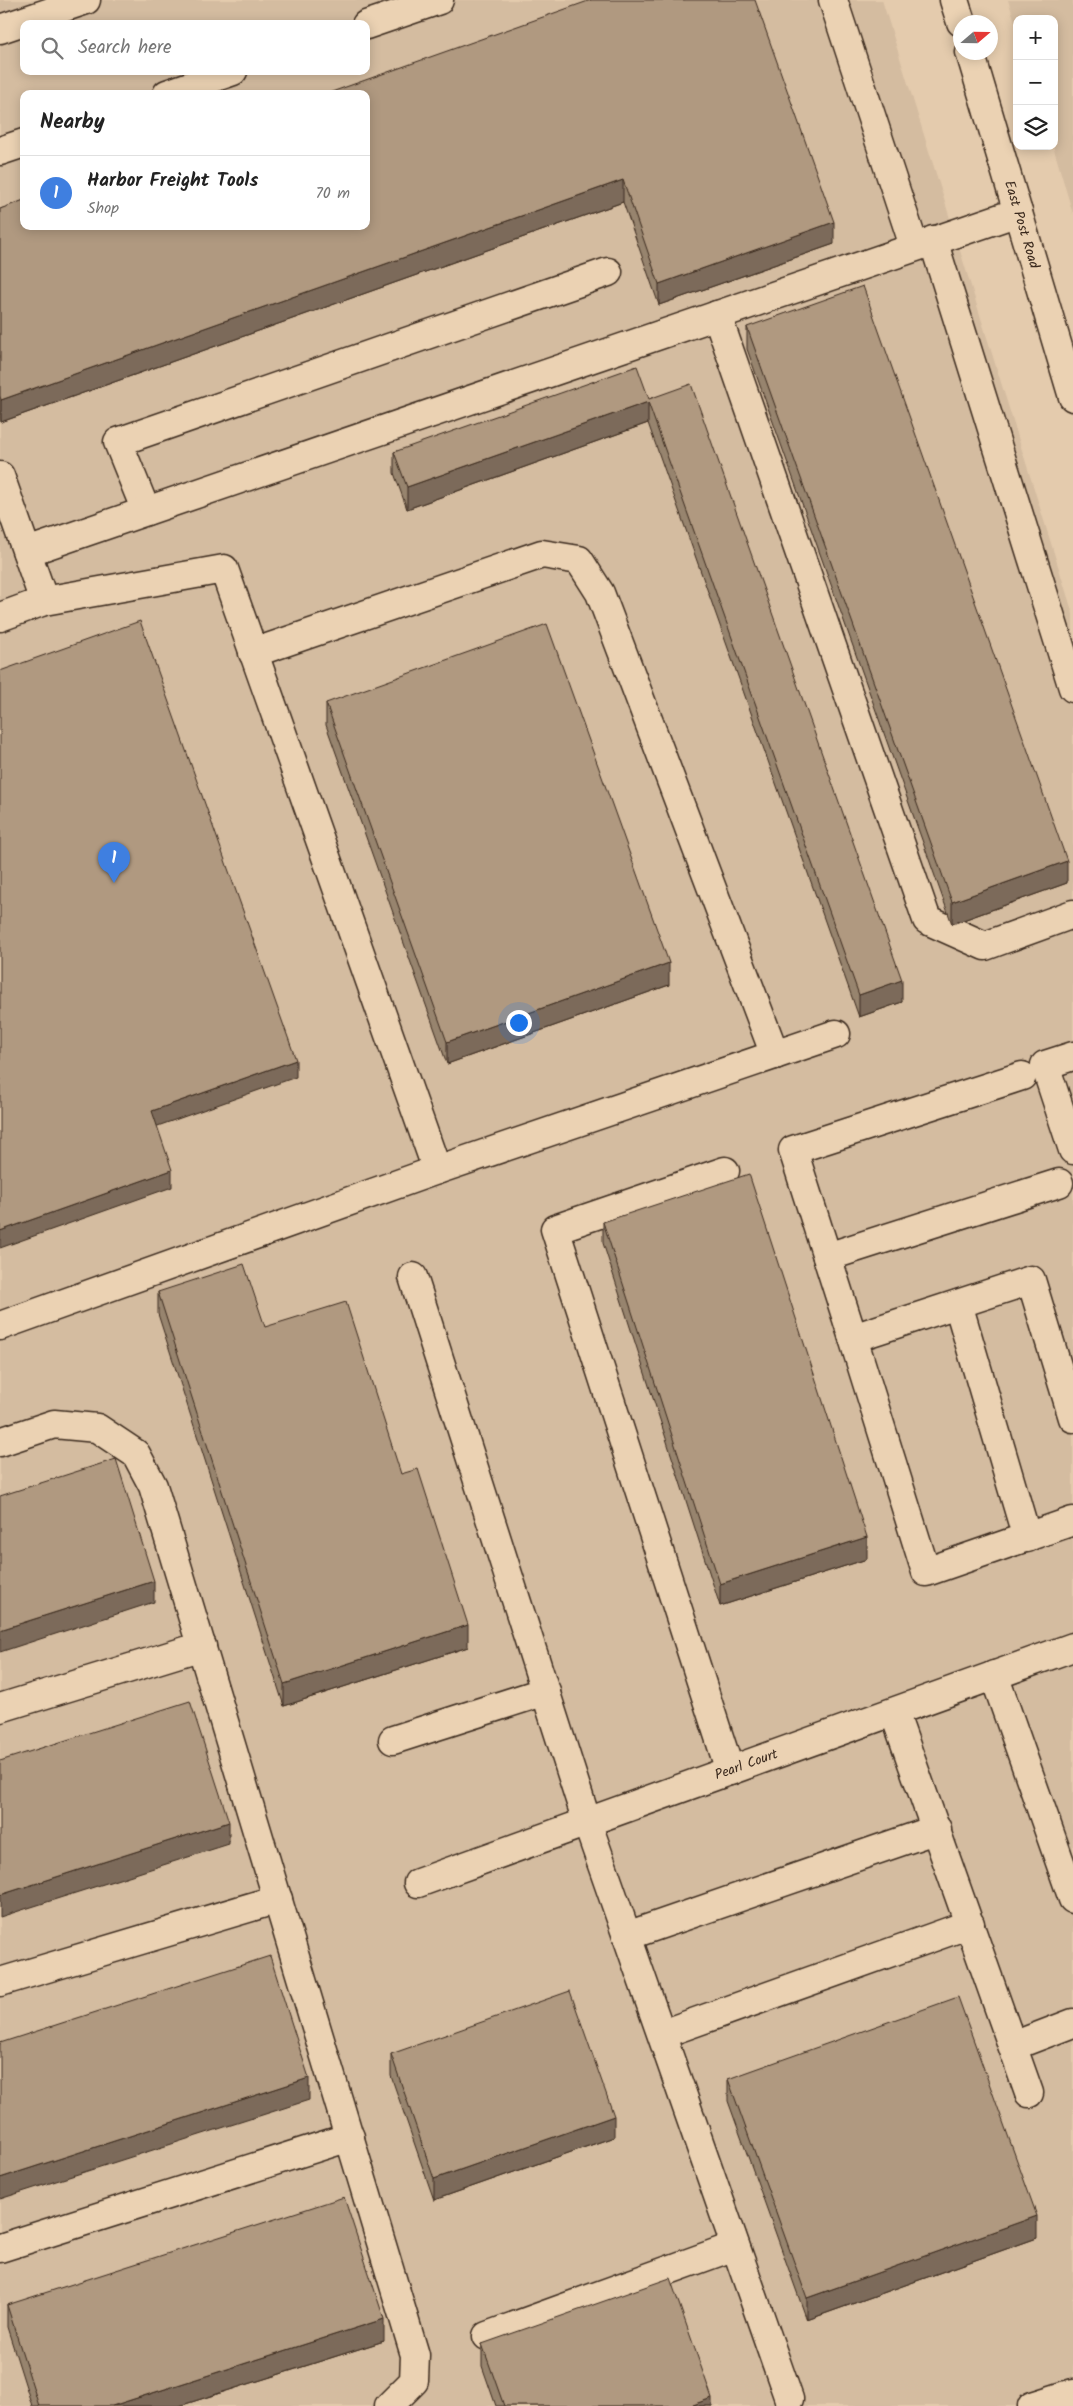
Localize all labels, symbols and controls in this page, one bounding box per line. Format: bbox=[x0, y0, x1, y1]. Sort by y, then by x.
north arrow bbox=[953, 15, 998, 60]
map controls bbox=[1013, 15, 1058, 150]
button: + bbox=[1013, 15, 1058, 60]
search box bbox=[20, 20, 370, 75]
text: Search here bbox=[78, 33, 172, 63]
icon: search bbox=[38, 34, 66, 62]
button: − bbox=[1013, 60, 1058, 105]
button: layers bbox=[1013, 105, 1058, 150]
text: Nearby bbox=[40, 106, 105, 139]
text: Harbor Freight Tools bbox=[87, 166, 258, 196]
street label: East Post Road bbox=[998, 178, 1045, 272]
text: 1 bbox=[54, 181, 58, 206]
text: 70 m bbox=[315, 181, 350, 206]
text: Shop bbox=[87, 196, 119, 221]
pin: 1 bbox=[98, 842, 130, 883]
your location bbox=[506, 1010, 532, 1036]
street label: Pearl Court bbox=[712, 1743, 782, 1786]

